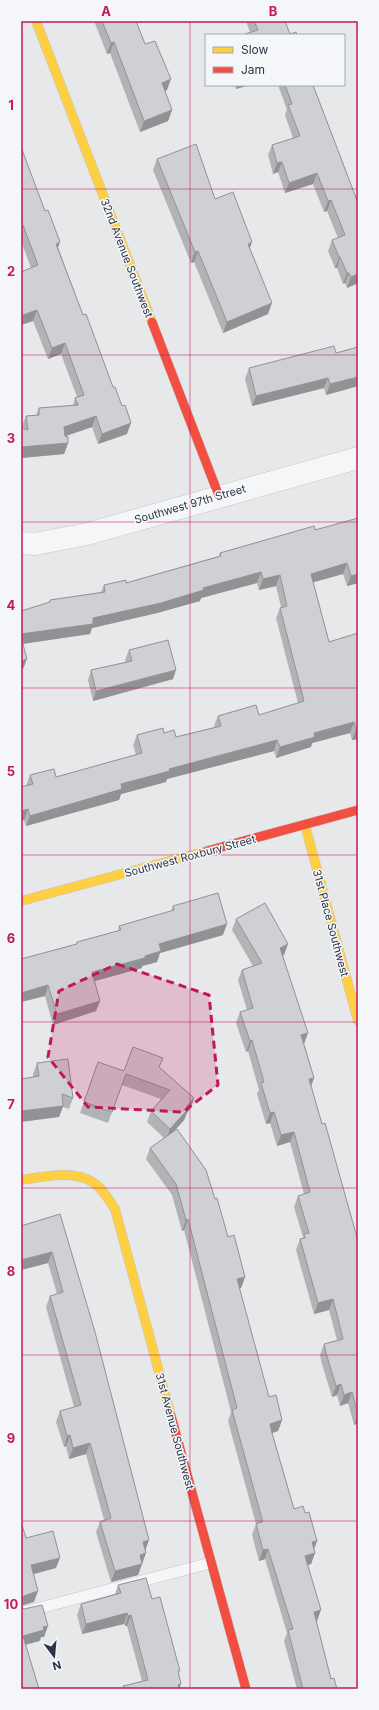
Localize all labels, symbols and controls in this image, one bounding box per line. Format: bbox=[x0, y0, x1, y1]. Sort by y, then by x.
text: A bbox=[101, 3, 111, 19]
text: B bbox=[269, 3, 278, 19]
legend bbox=[205, 34, 345, 86]
text: Slow bbox=[241, 42, 269, 57]
text: Jam bbox=[241, 62, 265, 77]
text: 1 bbox=[8, 97, 14, 113]
street label: 32nd Avenue Southwest bbox=[98, 196, 156, 320]
text: 2 bbox=[7, 263, 15, 279]
text: 3 bbox=[7, 430, 15, 446]
street label: Southwest 97th Street bbox=[133, 481, 248, 527]
text: 4 bbox=[7, 597, 16, 613]
text: 5 bbox=[7, 763, 15, 779]
street label: Southwest Roxbury Street bbox=[123, 832, 257, 880]
street label: 31st Place Southwest bbox=[310, 868, 352, 978]
text: 6 bbox=[7, 930, 15, 946]
text: 7 bbox=[7, 1096, 15, 1112]
text: 8 bbox=[7, 1263, 15, 1279]
street label: 31st Avenue Southwest bbox=[153, 1371, 197, 1491]
text: 9 bbox=[7, 1430, 15, 1446]
text: 10 bbox=[4, 1596, 18, 1612]
north arrow bbox=[34, 1636, 74, 1676]
text: N bbox=[51, 1658, 63, 1673]

